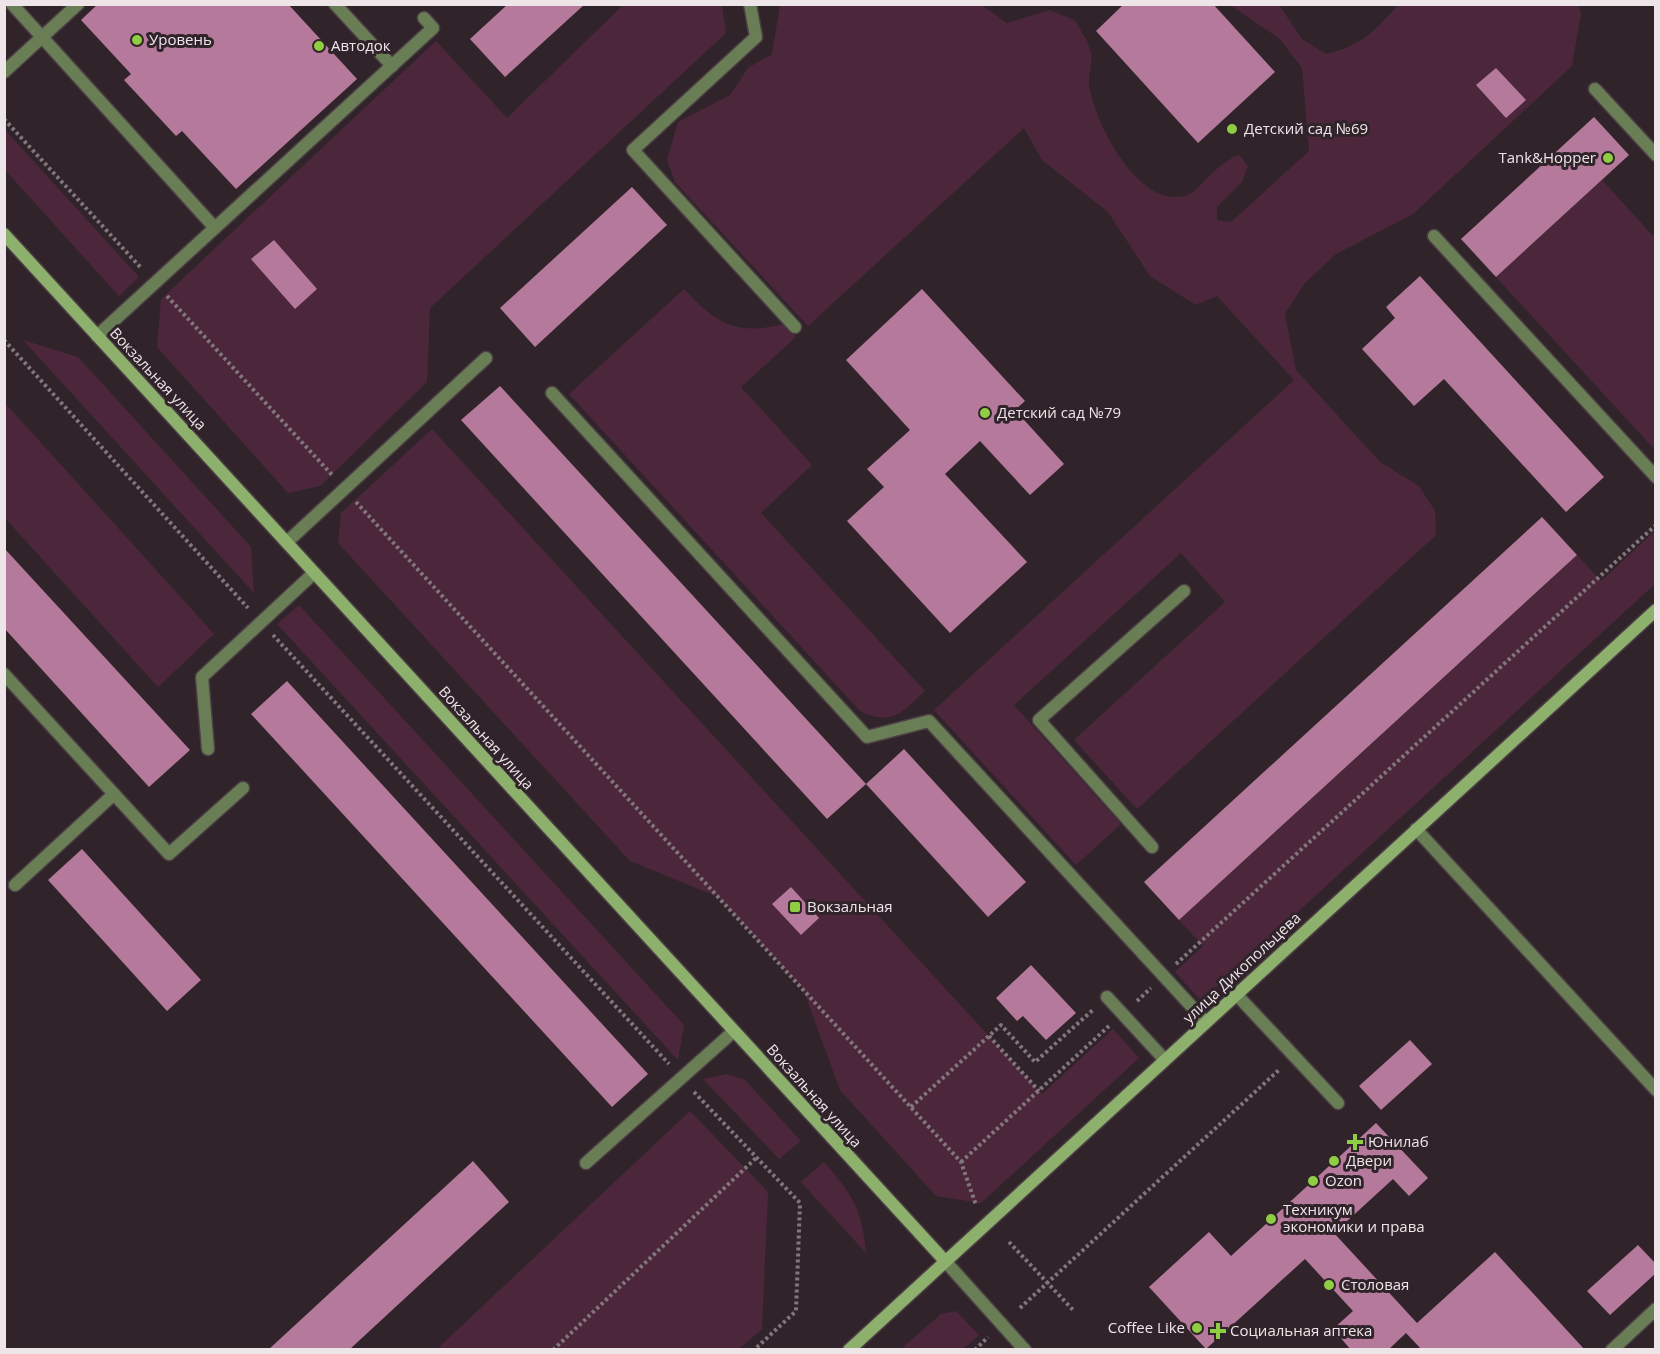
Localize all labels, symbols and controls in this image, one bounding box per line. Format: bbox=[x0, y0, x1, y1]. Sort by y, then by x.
place label: Уровень bbox=[149, 29, 212, 49]
marker: Уровень bbox=[130, 33, 144, 47]
place label: Автодок bbox=[331, 35, 391, 55]
marker: Автодок bbox=[312, 39, 326, 53]
place label: Детский сад №69 bbox=[1244, 118, 1368, 138]
marker: Детский сад №69 bbox=[1225, 122, 1239, 136]
place label: Tank&Hopper bbox=[1498, 147, 1596, 167]
marker: Tank&Hopper bbox=[1601, 151, 1615, 165]
street label: Вокзальная улица bbox=[106, 323, 211, 434]
place label: Детский сад №79 bbox=[997, 402, 1121, 422]
marker: Детский сад №79 bbox=[978, 406, 992, 420]
street label: Вокзальная улица bbox=[435, 681, 539, 793]
place label: Вокзальная bbox=[807, 896, 893, 916]
marker: Вокзальная bbox=[788, 900, 802, 914]
street label: улица Дикопольцева bbox=[1178, 907, 1305, 1027]
street label: Вокзальная улица bbox=[763, 1039, 867, 1151]
place label: Юнилаб bbox=[1368, 1131, 1429, 1151]
marker: Юнилаб bbox=[1346, 1133, 1364, 1151]
place label: Двери bbox=[1346, 1150, 1392, 1170]
marker: Двери bbox=[1327, 1154, 1341, 1168]
place label: Ozon bbox=[1325, 1170, 1362, 1190]
marker: Ozon bbox=[1306, 1174, 1320, 1188]
place label: Техникум экономики и права bbox=[1283, 1199, 1425, 1236]
marker: Техникум экономики и права bbox=[1264, 1212, 1278, 1226]
place label: Столовая bbox=[1341, 1274, 1409, 1294]
marker: Столовая bbox=[1322, 1278, 1336, 1292]
place label: Coffee Like bbox=[1108, 1317, 1185, 1337]
place label: Социальная аптека bbox=[1230, 1320, 1372, 1340]
marker: Coffee Like bbox=[1190, 1321, 1204, 1335]
marker: Социальная аптека bbox=[1211, 1324, 1225, 1338]

